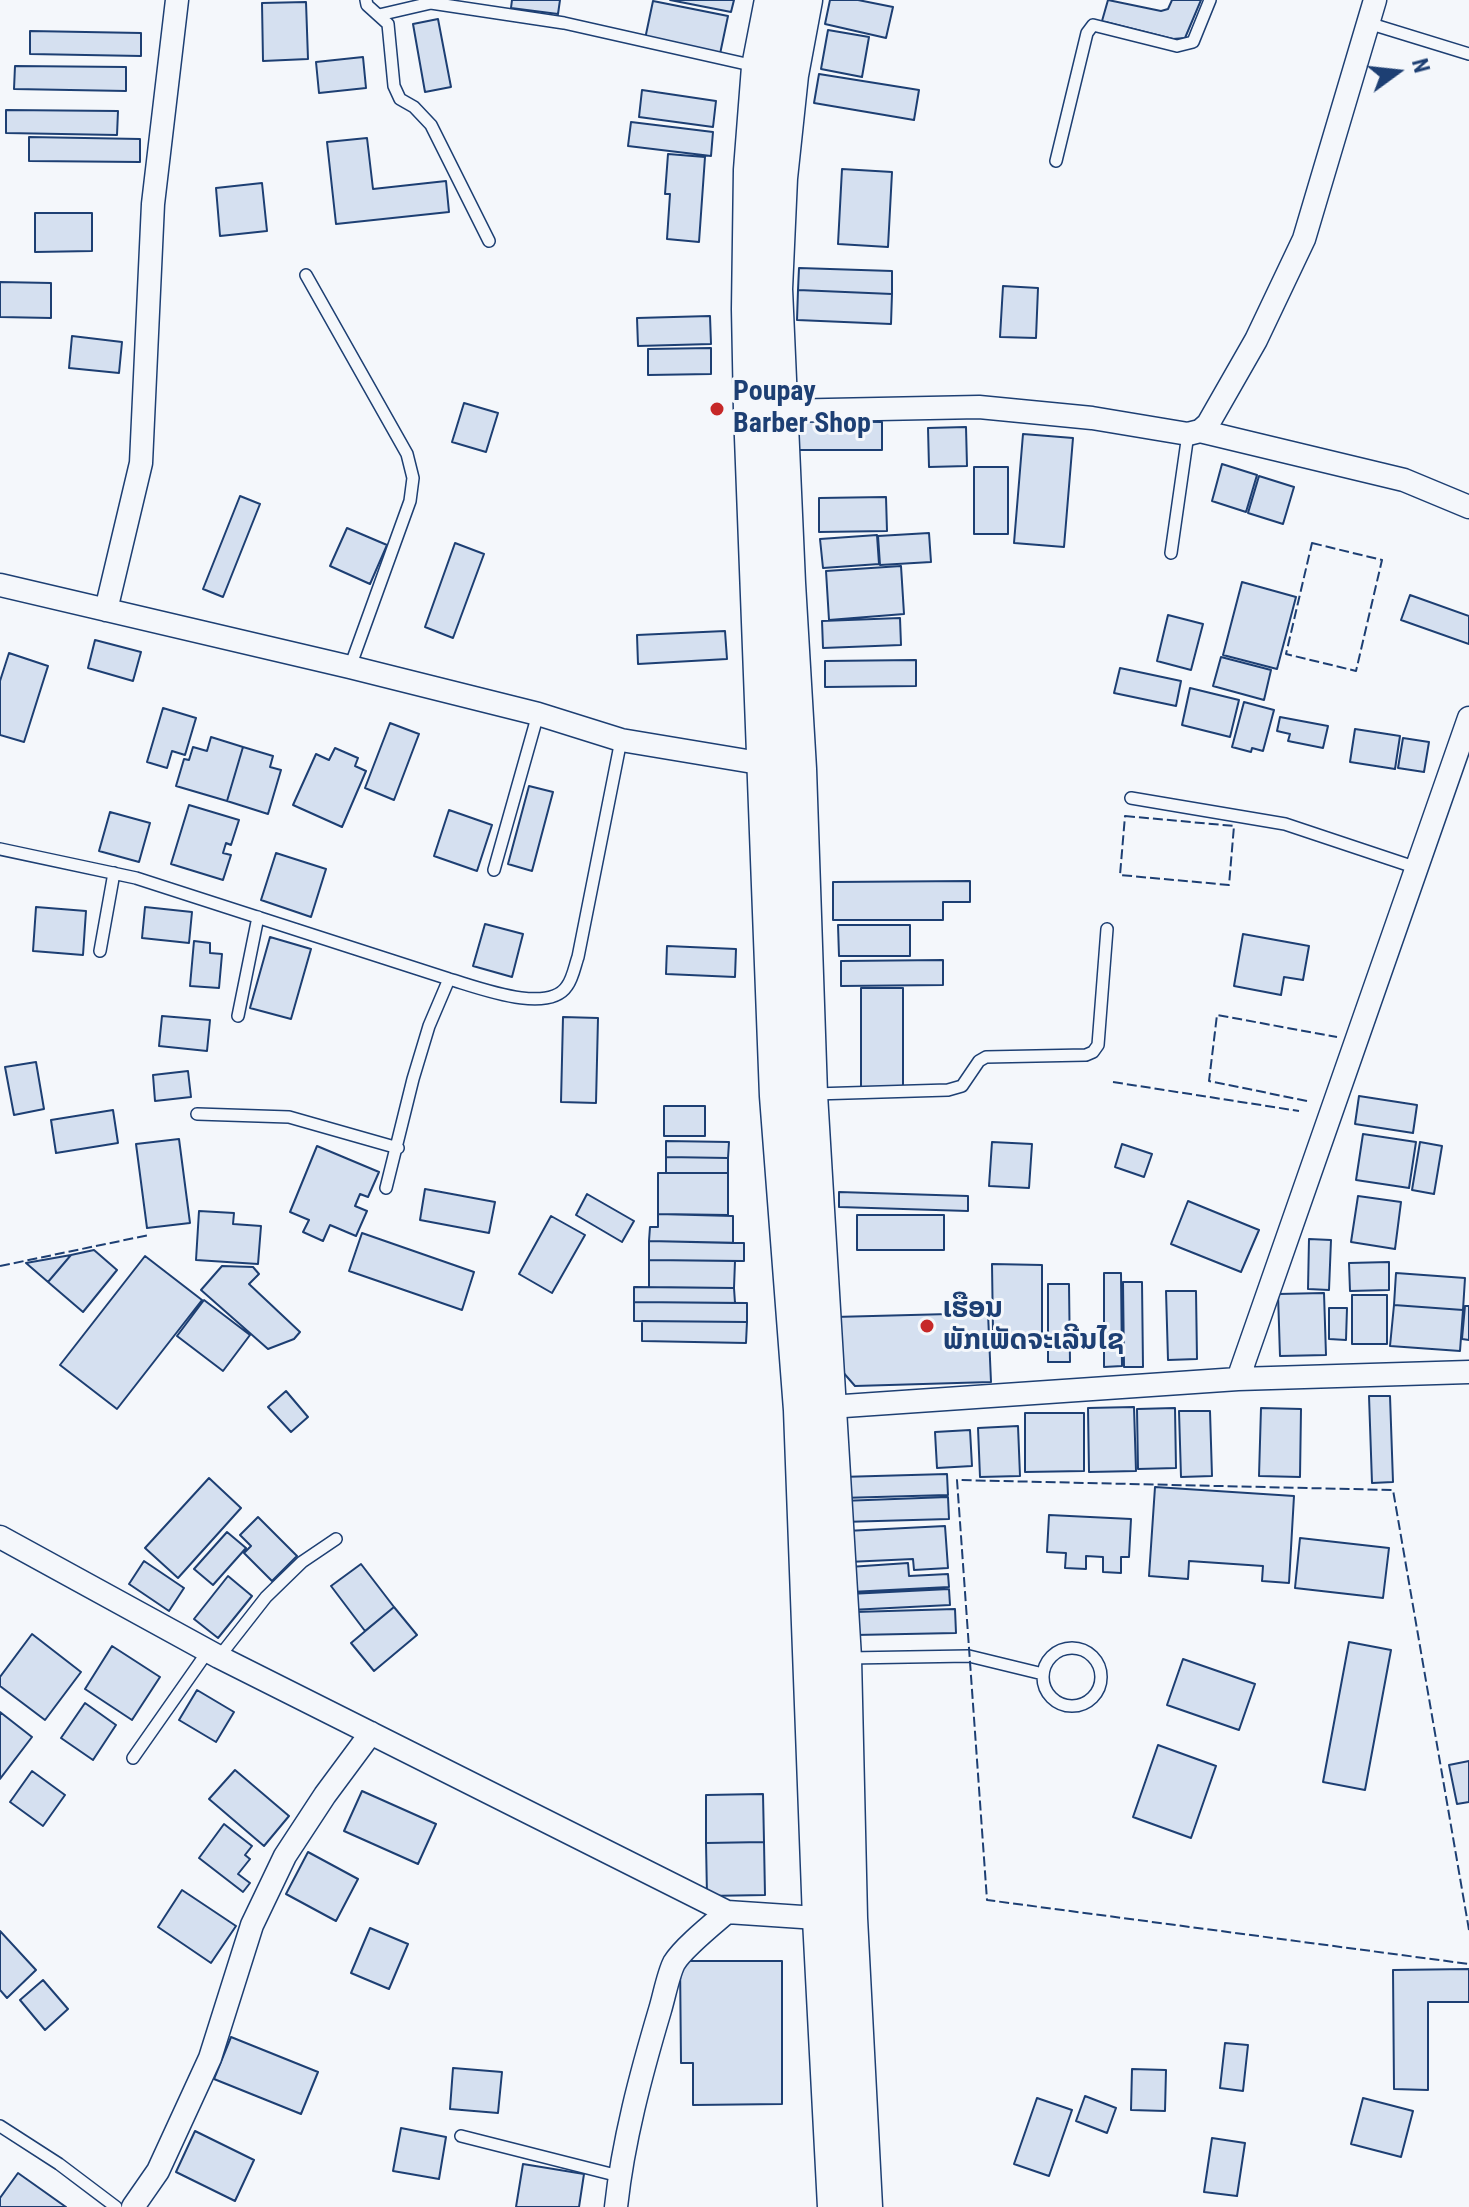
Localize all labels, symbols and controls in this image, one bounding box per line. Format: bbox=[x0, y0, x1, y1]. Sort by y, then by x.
north arrow bbox=[1357, 32, 1437, 112]
text: N bbox=[1407, 56, 1434, 75]
place label: Poupay Barber Shop bbox=[733, 376, 871, 442]
marker: Poupay Barber Shop bbox=[708, 400, 726, 418]
place label: ເຮືອນ ພັກເພັດຈະເລີນໄຊ bbox=[943, 1293, 1124, 1359]
marker: ເຮືອນ ພັກເພັດຈະເລີນໄຊ bbox=[918, 1317, 936, 1335]

